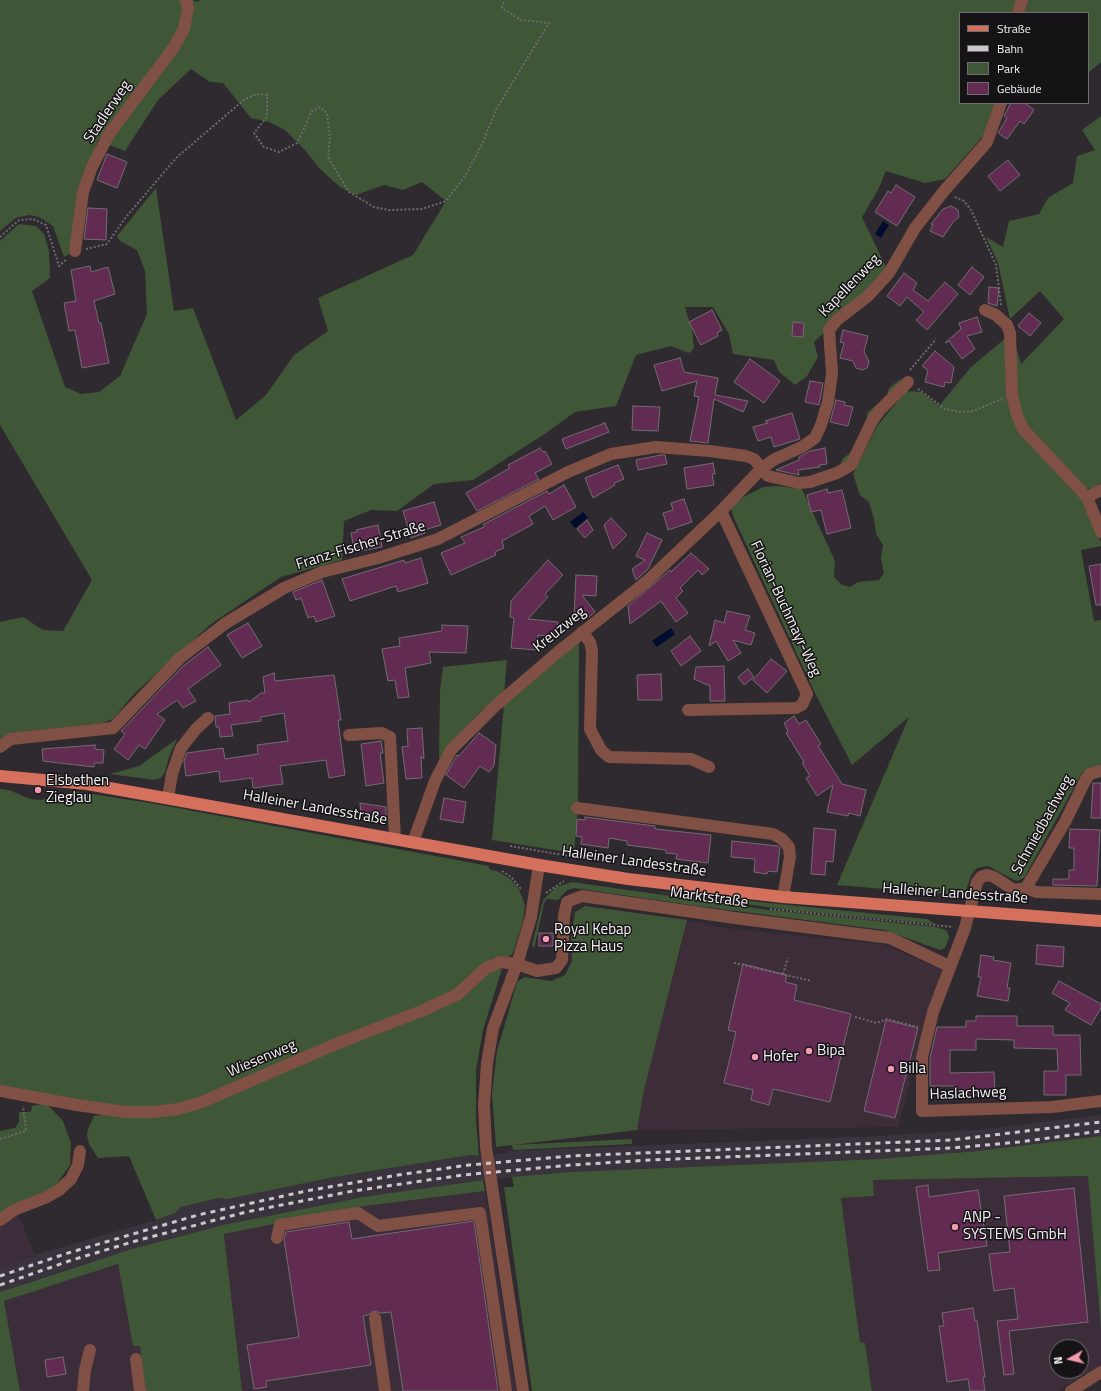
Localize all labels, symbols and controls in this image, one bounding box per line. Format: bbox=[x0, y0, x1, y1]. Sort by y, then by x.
legend bbox=[959, 12, 1089, 104]
text: Straße bbox=[997, 19, 1031, 38]
text: Bahn bbox=[997, 39, 1023, 58]
text: Park bbox=[997, 59, 1020, 78]
street label: Stadlerweg bbox=[81, 77, 135, 147]
text: Gebäude bbox=[997, 79, 1042, 98]
street label: Kapellenweg bbox=[816, 251, 884, 321]
street label: Franz-Fischer-Straße bbox=[294, 518, 428, 574]
street label: Florian-Buchmayr-Weg bbox=[746, 538, 824, 680]
street label: Kreuzweg bbox=[530, 603, 590, 657]
place label: Elsbethen Zieglau bbox=[46, 772, 109, 807]
street label: Schmiedbachweg bbox=[1008, 772, 1078, 878]
marker: Elsbethen Zieglau bbox=[33, 785, 43, 795]
street label: Halleiner Landesstraße bbox=[242, 786, 388, 830]
street label: Halleiner Landesstraße bbox=[560, 843, 708, 881]
street label: Halleiner Landesstraße bbox=[882, 880, 1028, 908]
street label: Marktstraße bbox=[669, 884, 749, 912]
place label: Royal Kebap Pizza Haus bbox=[554, 921, 631, 956]
marker: Royal Kebap Pizza Haus bbox=[541, 934, 551, 944]
street label: Wiesenweg bbox=[225, 1036, 299, 1082]
place label: Bipa bbox=[817, 1042, 845, 1060]
marker: Bipa bbox=[804, 1046, 814, 1056]
place label: Hofer bbox=[763, 1048, 799, 1066]
marker: Hofer bbox=[750, 1052, 760, 1062]
place label: Billa bbox=[899, 1060, 926, 1078]
marker: Billa bbox=[886, 1064, 896, 1074]
street label: Haslachweg bbox=[929, 1084, 1007, 1104]
place label: ANP - SYSTEMS GmbH bbox=[963, 1209, 1067, 1244]
marker: ANP - SYSTEMS GmbH bbox=[950, 1222, 960, 1232]
north arrow bbox=[1049, 1339, 1089, 1379]
text: N bbox=[1050, 1356, 1067, 1365]

